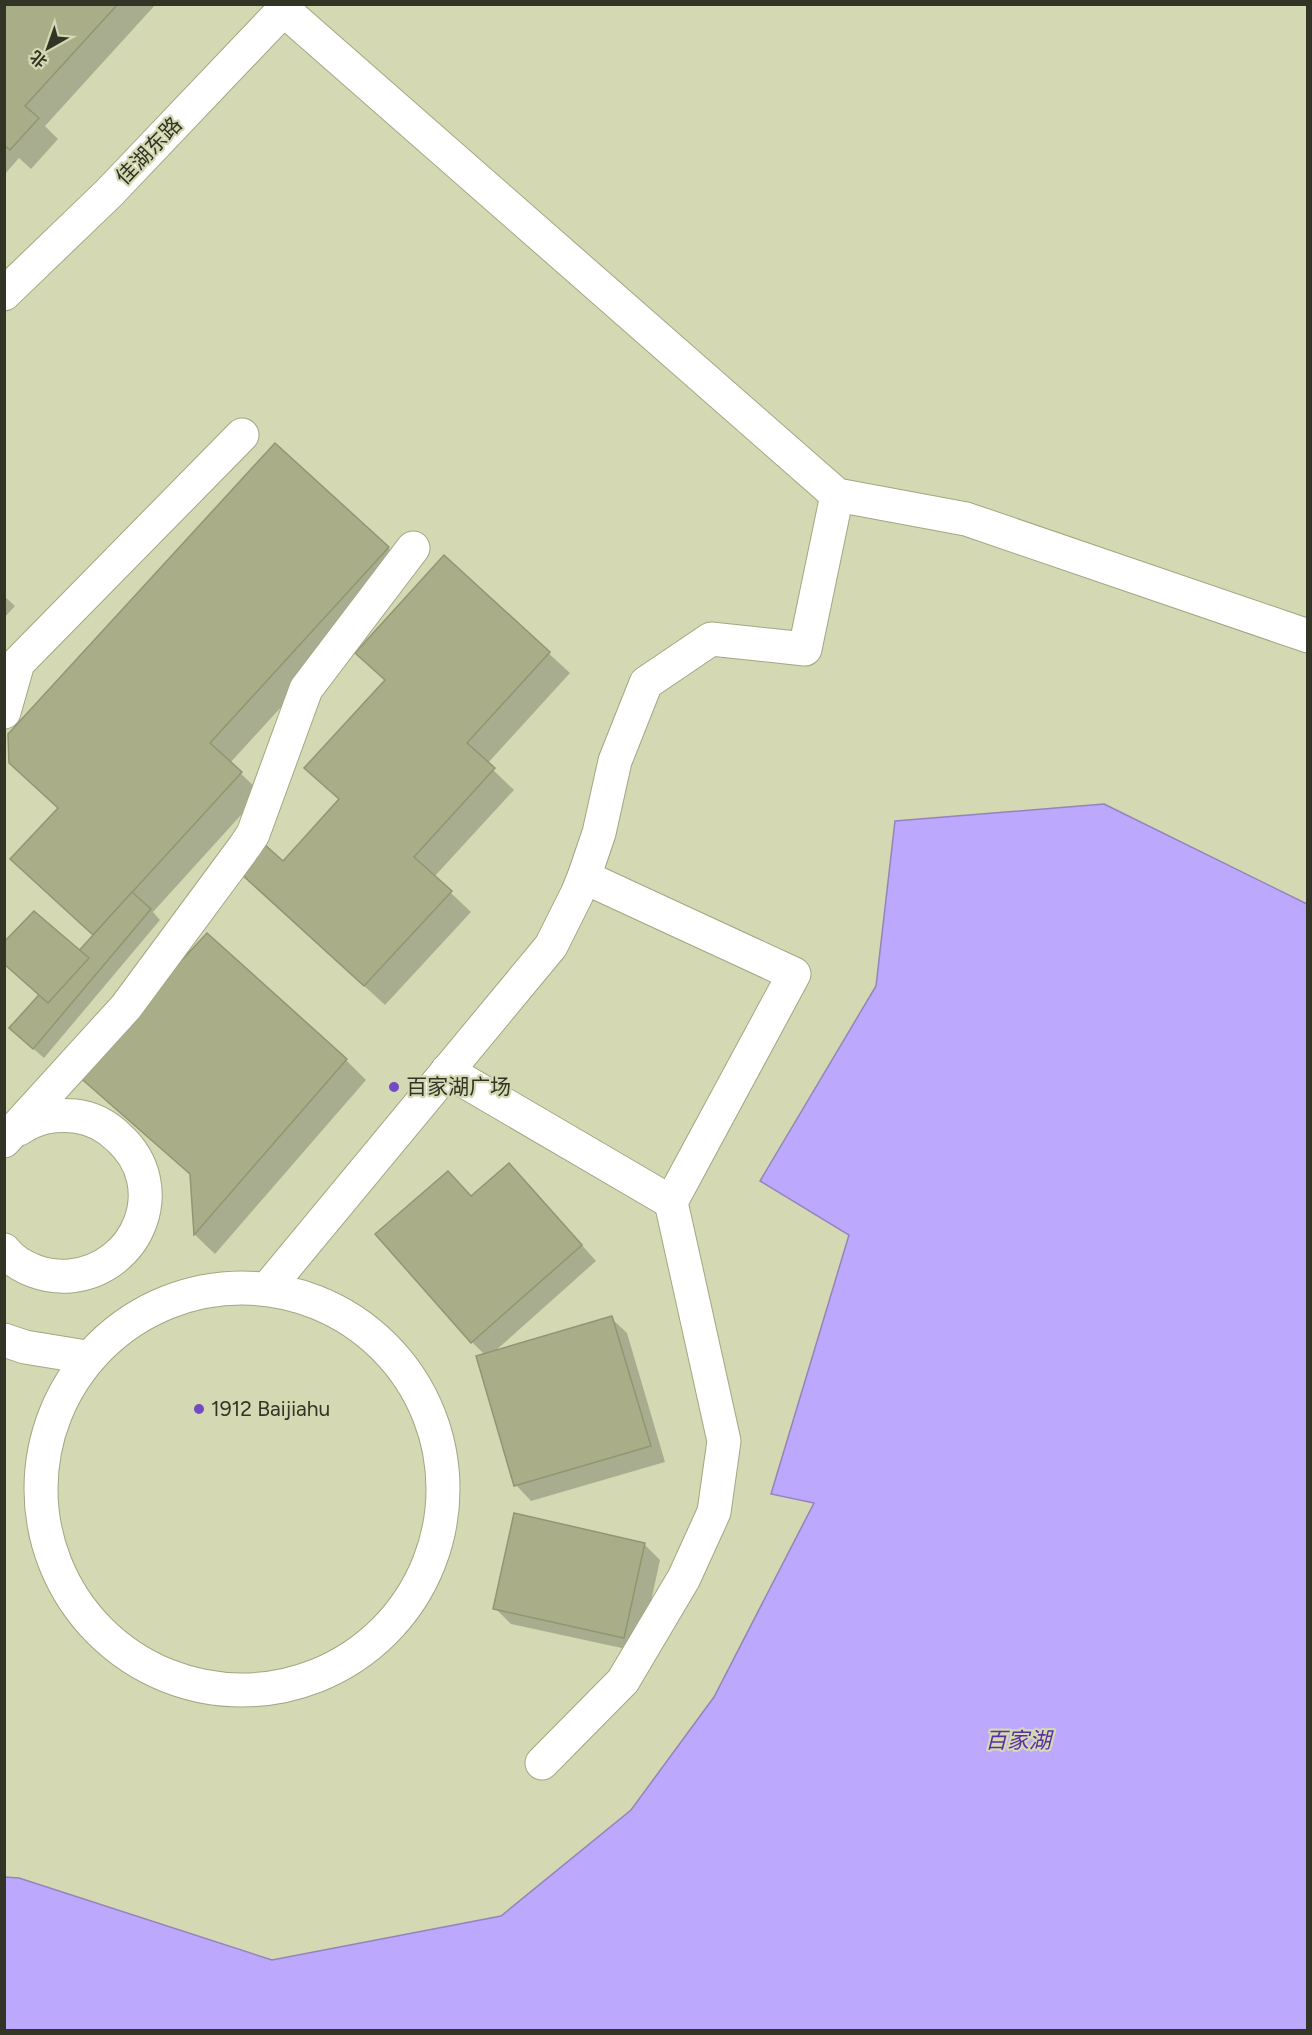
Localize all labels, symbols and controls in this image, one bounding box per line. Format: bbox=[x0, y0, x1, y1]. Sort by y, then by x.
north arrow bbox=[18, 18, 78, 78]
text: 北 bbox=[26, 47, 51, 72]
street label: 佳湖东路 bbox=[110, 112, 187, 190]
place label: 百家湖广场 bbox=[406, 1074, 511, 1099]
marker: 百家湖广场 bbox=[387, 1080, 401, 1094]
place label: 1912 Baijiahu bbox=[211, 1396, 330, 1421]
marker: 1912 Baijiahu bbox=[192, 1402, 206, 1416]
water label: 百家湖 bbox=[985, 1727, 1054, 1754]

